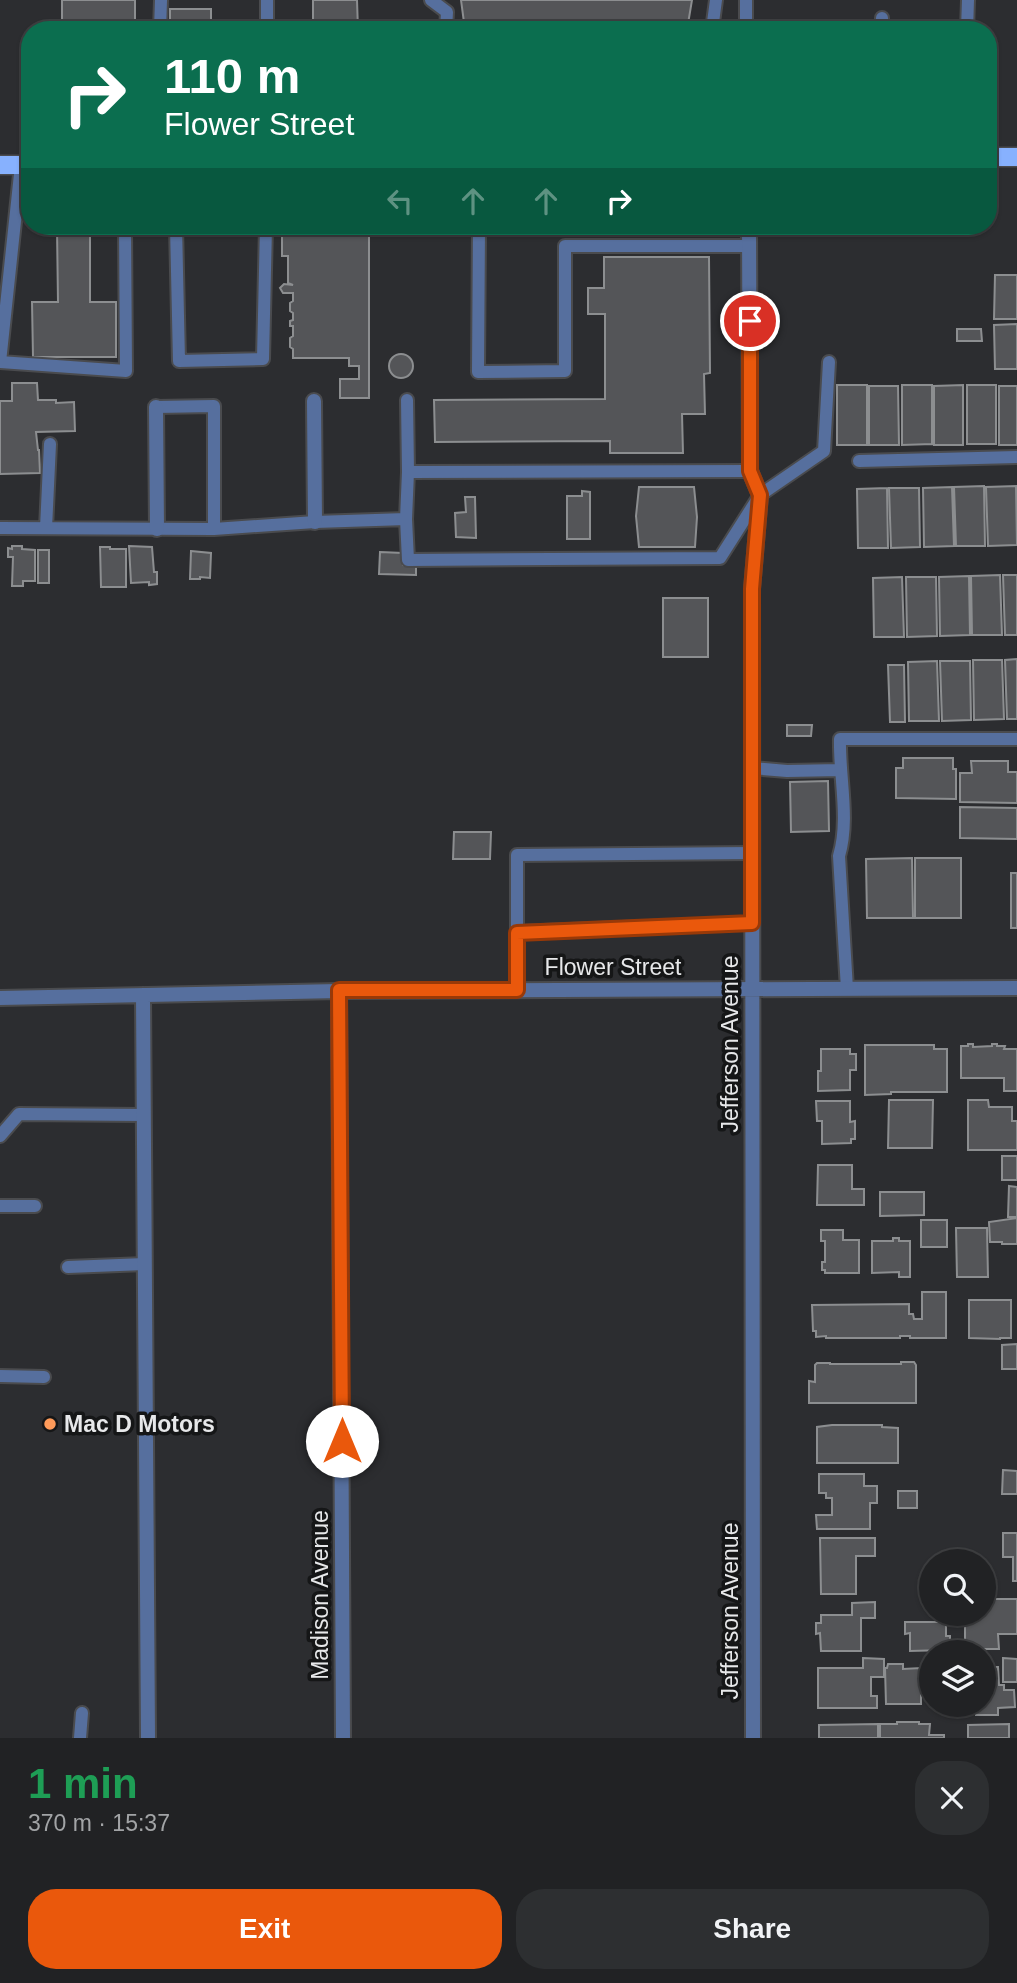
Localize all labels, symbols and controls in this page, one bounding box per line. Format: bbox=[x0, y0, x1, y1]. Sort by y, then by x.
icon: right bbox=[49, 49, 140, 140]
text: 110 m bbox=[164, 49, 300, 103]
text: Flower Street bbox=[164, 106, 354, 142]
icon: left bbox=[381, 182, 419, 220]
icon: ahead bbox=[454, 182, 492, 220]
icon: ahead bbox=[527, 182, 565, 220]
icon: right bbox=[600, 182, 638, 220]
pin bbox=[720, 291, 780, 351]
icon: arrive bbox=[731, 302, 769, 340]
street label: Flower Street bbox=[545, 954, 682, 980]
street label: Jefferson Avenue bbox=[717, 956, 743, 1132]
position arrow bbox=[305, 1404, 379, 1478]
place label: Mac D Motors bbox=[64, 1411, 215, 1437]
marker: Mac D Motors bbox=[42, 1416, 58, 1432]
street label: Madison Avenue bbox=[307, 1510, 333, 1680]
street label: Jefferson Avenue bbox=[717, 1523, 743, 1699]
map controls bbox=[919, 1549, 996, 1717]
button: search bbox=[919, 1549, 996, 1626]
button: layers bbox=[919, 1640, 996, 1717]
text: 1 min bbox=[28, 1760, 138, 1807]
button: close bbox=[915, 1761, 989, 1835]
text: 370 m · 15:37 bbox=[28, 1810, 170, 1836]
button: Exit bbox=[28, 1889, 502, 1969]
button: Share bbox=[516, 1889, 989, 1969]

